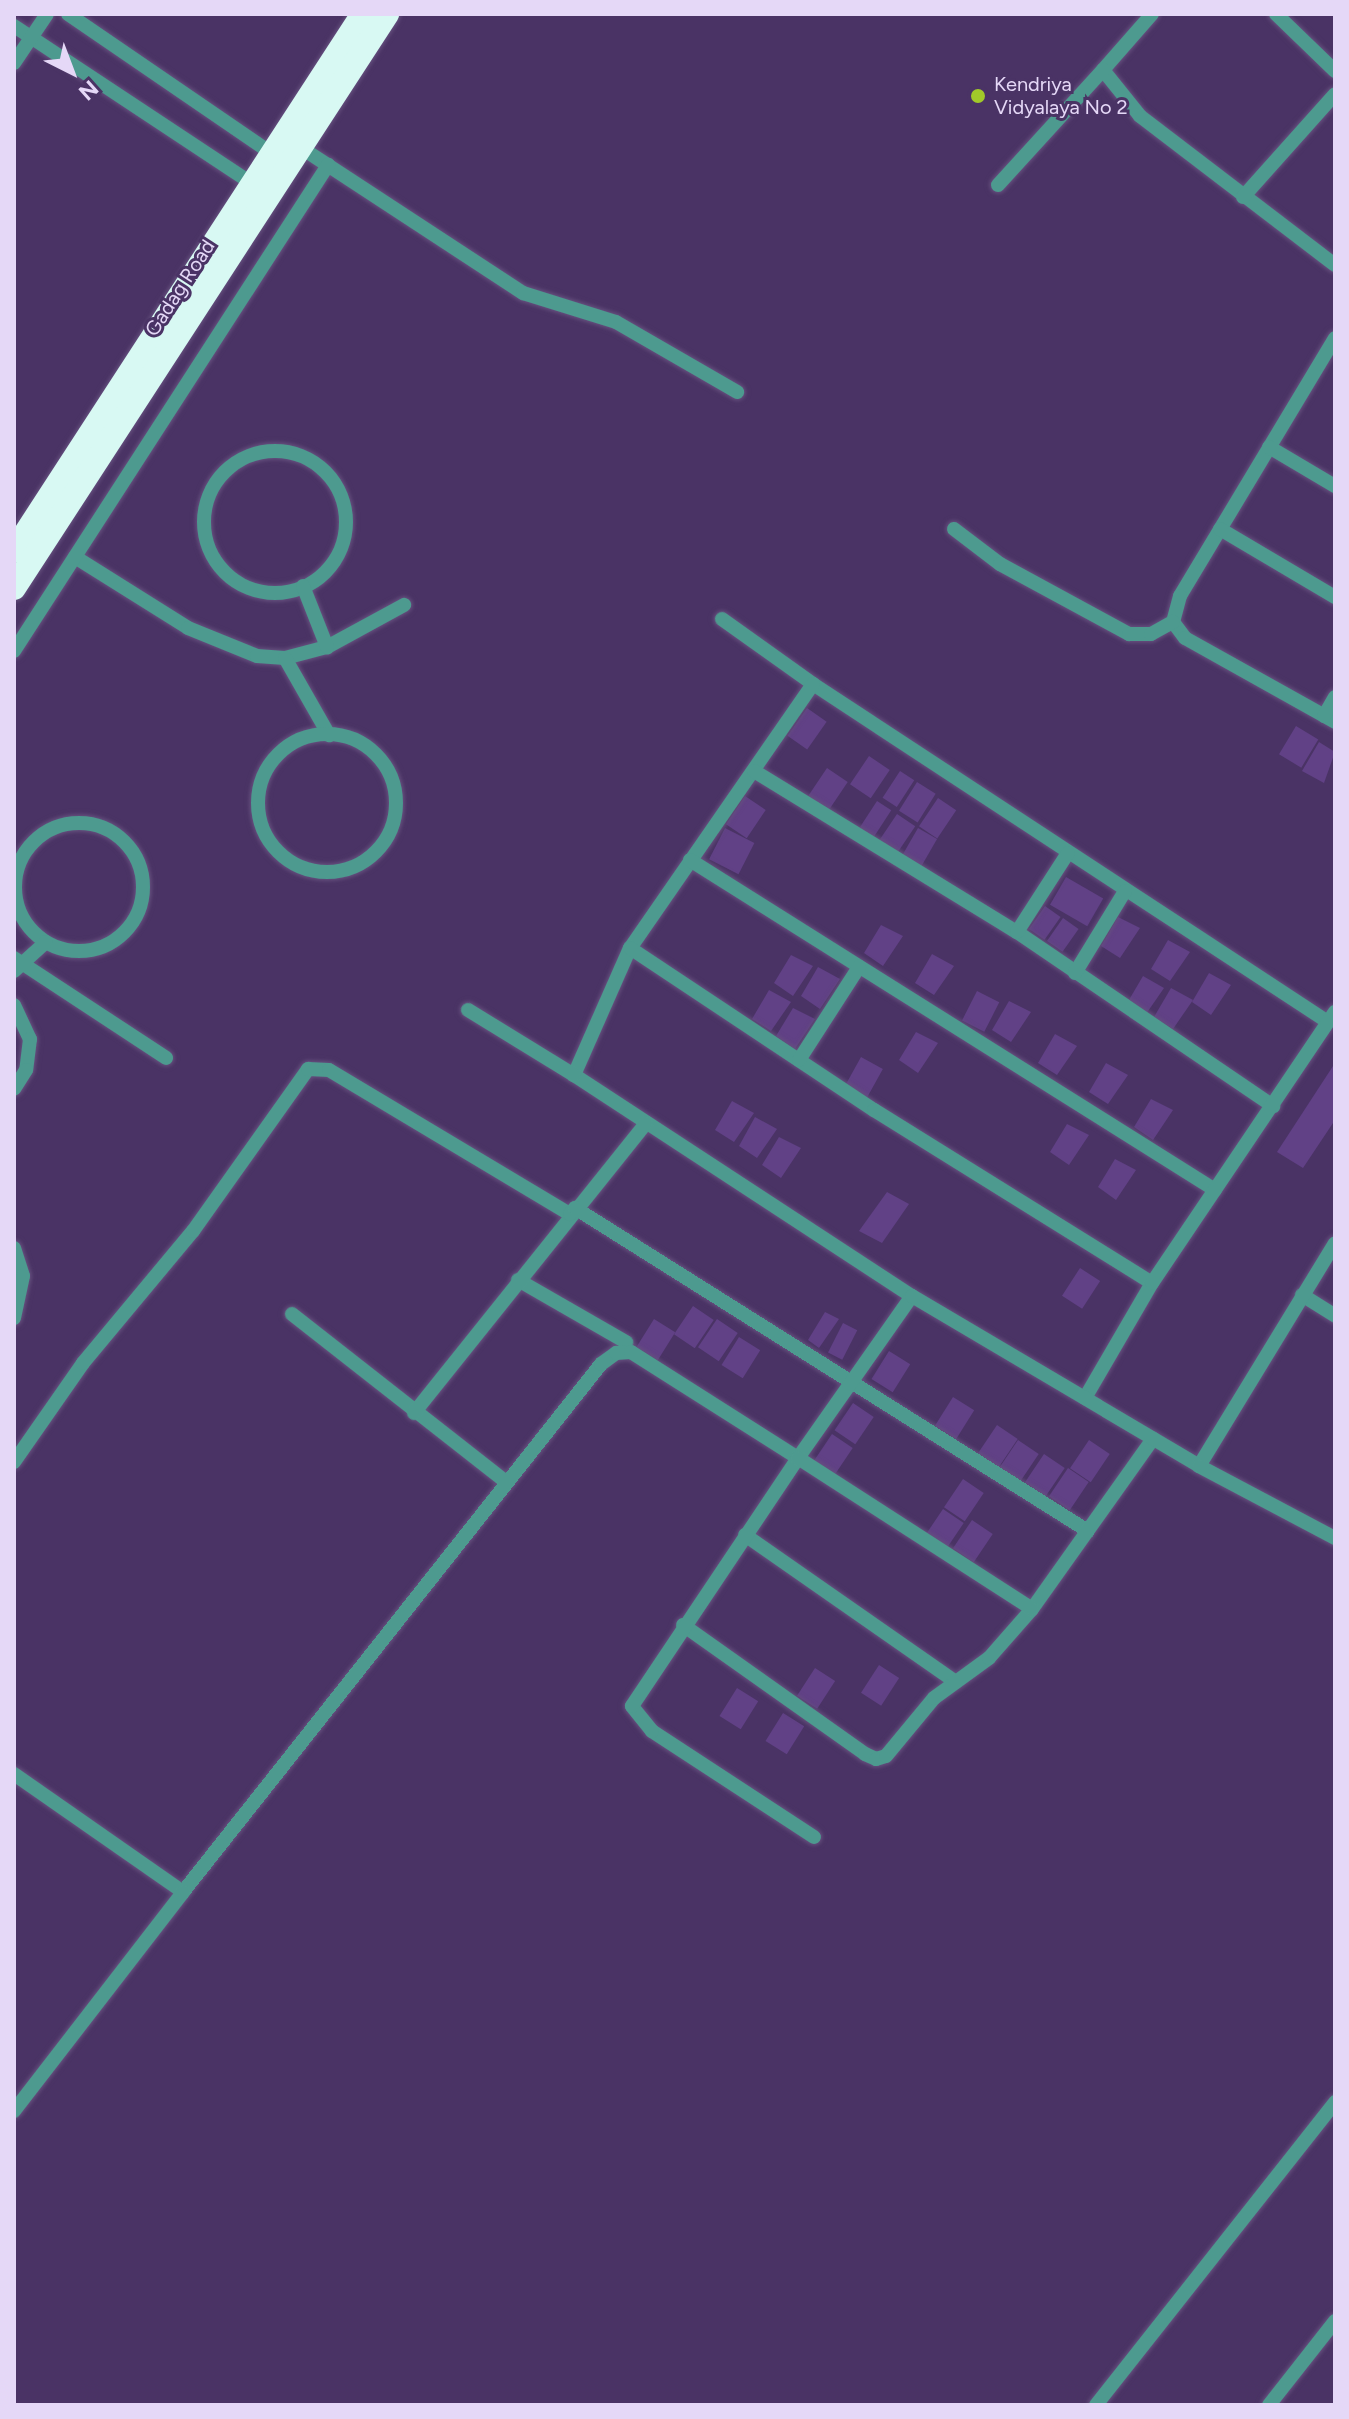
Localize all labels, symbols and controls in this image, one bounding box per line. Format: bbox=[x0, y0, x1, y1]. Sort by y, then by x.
north arrow bbox=[32, 32, 112, 112]
place label: Kendriya Vidyalaya No 2 bbox=[994, 72, 1128, 119]
text: N bbox=[73, 74, 104, 106]
marker: Kendriya Vidyalaya No 2 bbox=[969, 87, 987, 105]
street label: Gadag Road bbox=[140, 235, 220, 341]

